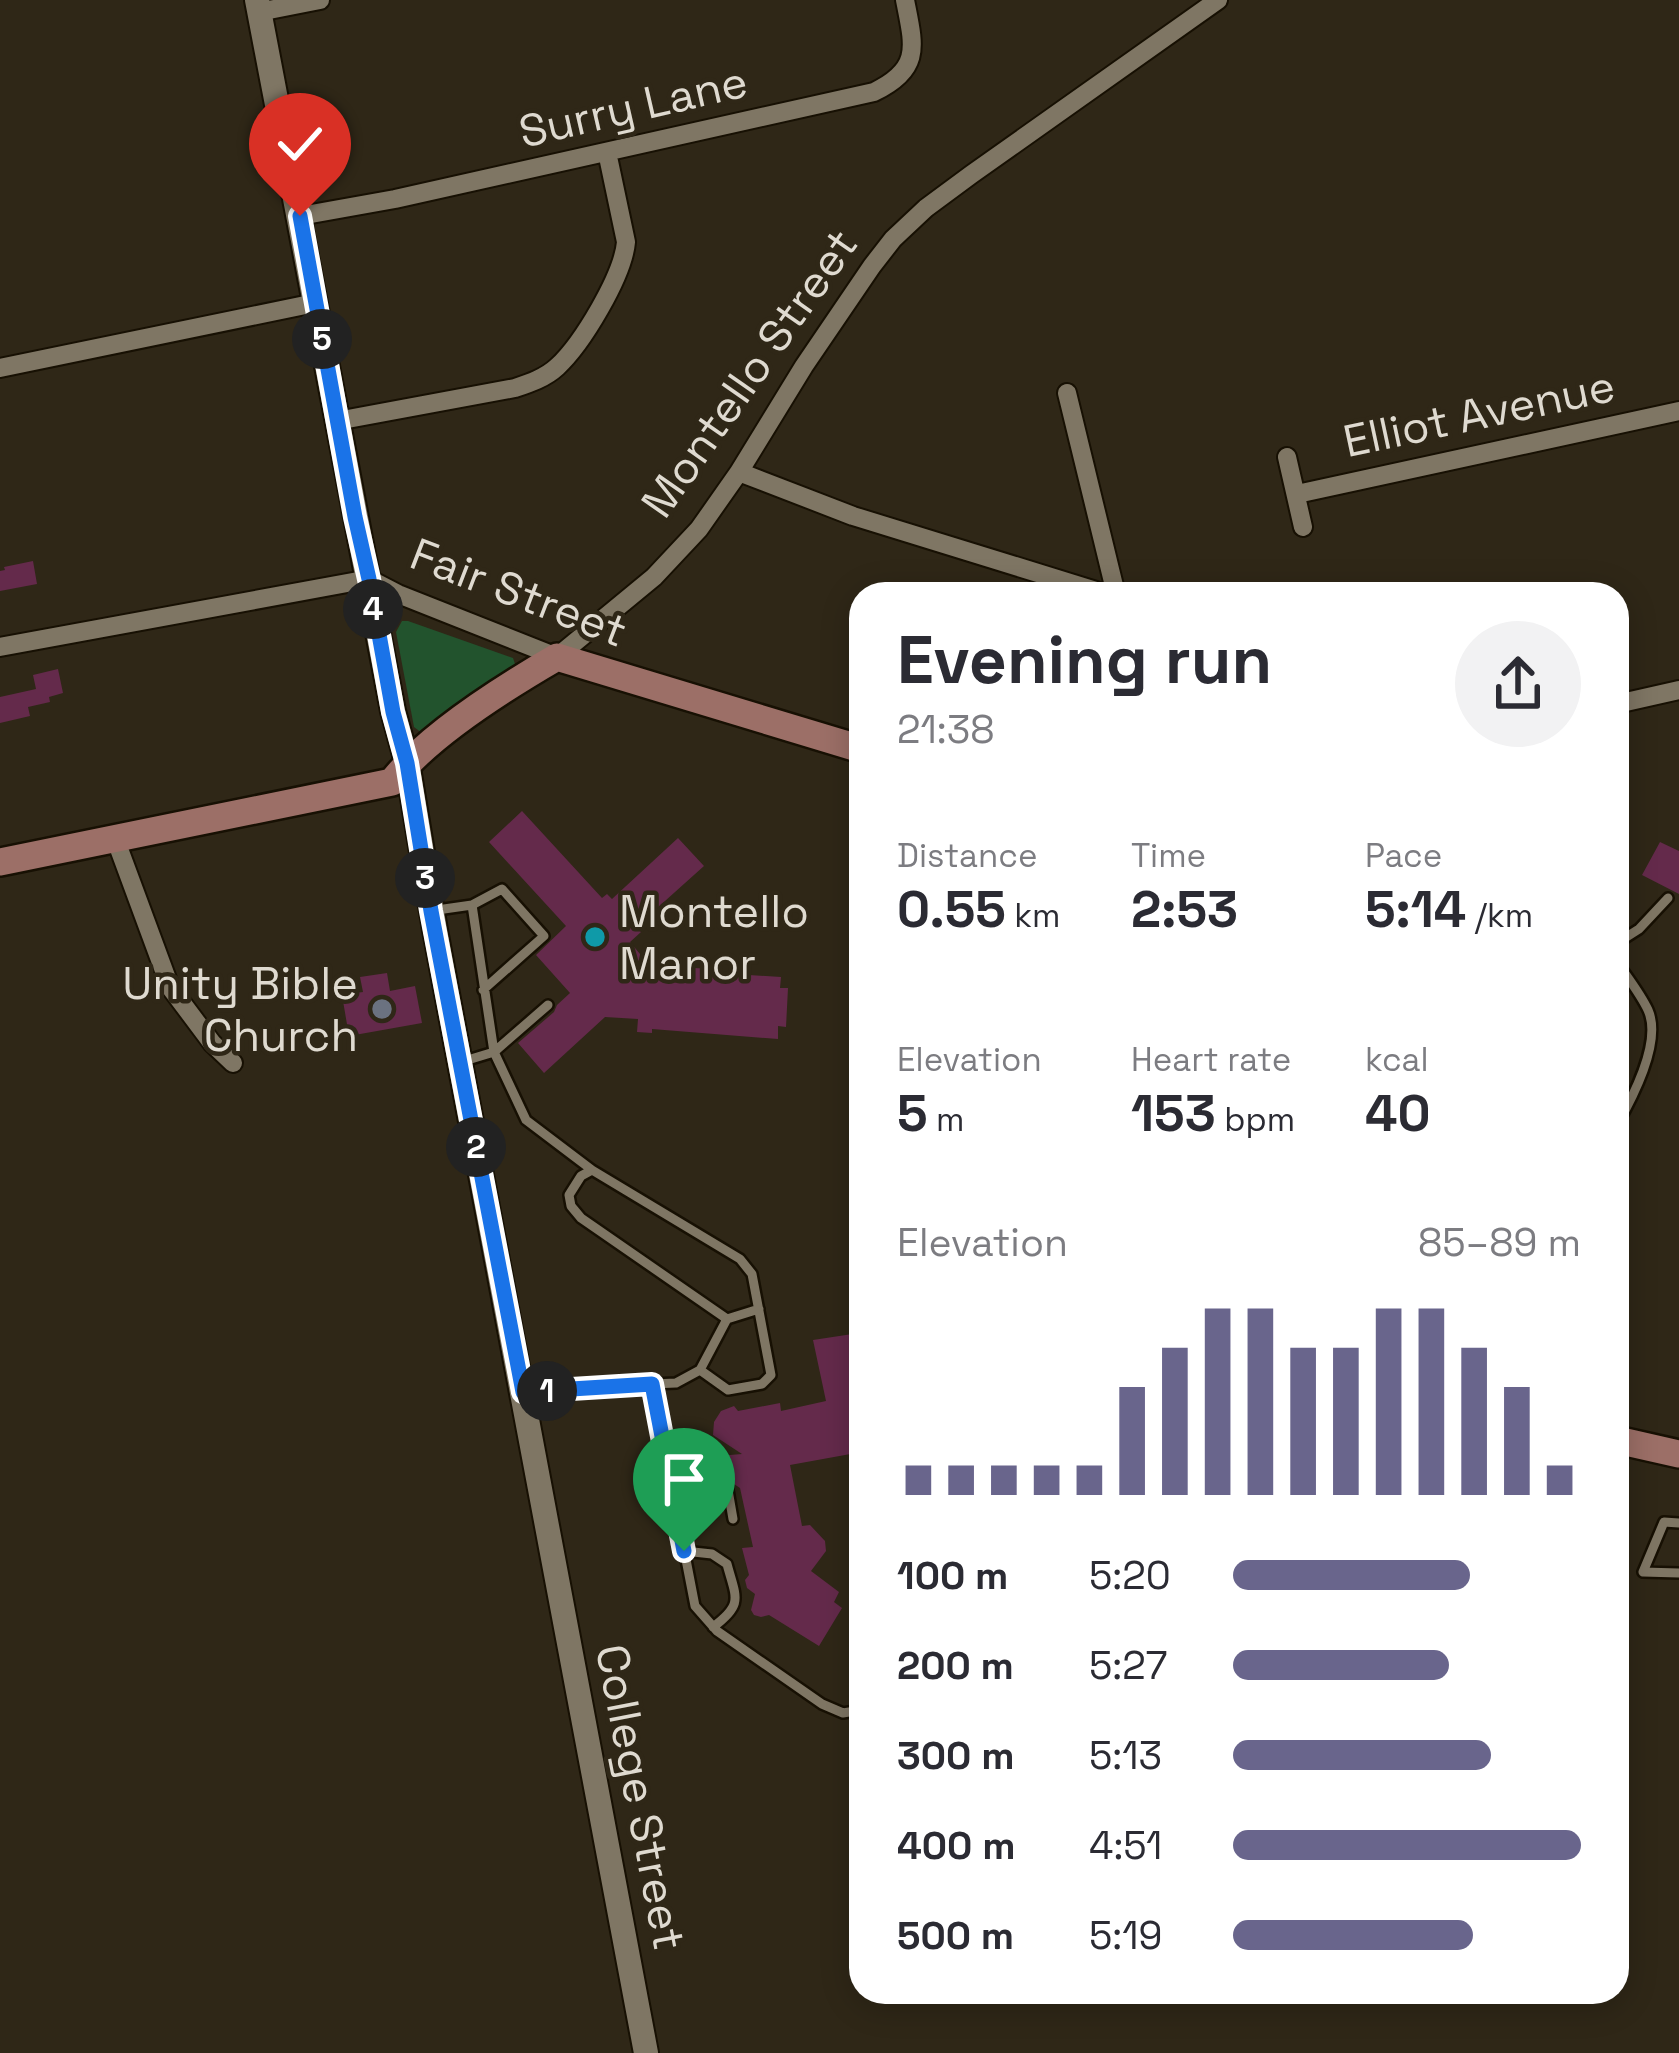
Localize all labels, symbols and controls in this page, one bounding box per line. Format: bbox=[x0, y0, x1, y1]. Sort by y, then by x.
street label: Surry Lane bbox=[513, 53, 753, 160]
pin bbox=[249, 93, 351, 216]
icon: check bbox=[267, 111, 333, 177]
street label: Montello Street bbox=[629, 218, 870, 529]
pin: 5 bbox=[292, 309, 352, 369]
text: 5 bbox=[312, 318, 332, 360]
street label: Elliot Avenue bbox=[1338, 357, 1620, 470]
street label: Fair Street bbox=[403, 525, 635, 660]
pin: 4 bbox=[343, 579, 403, 639]
text: 4 bbox=[363, 588, 384, 630]
text: Evening run bbox=[897, 618, 1272, 702]
button: share bbox=[1455, 621, 1581, 747]
text: 21:38 bbox=[897, 705, 995, 754]
text: Distance bbox=[897, 835, 1038, 877]
text: Time bbox=[1131, 835, 1206, 877]
text: Pace bbox=[1365, 835, 1442, 877]
pin: 3 bbox=[395, 848, 455, 908]
text: 3 bbox=[415, 857, 435, 899]
text: 0.55 bbox=[897, 877, 1006, 942]
text: 2:53 bbox=[1131, 877, 1238, 942]
text: 5:14 bbox=[1365, 877, 1466, 942]
place label: Montello Manor bbox=[619, 883, 809, 992]
text: km bbox=[1006, 895, 1060, 937]
text: /km bbox=[1466, 895, 1533, 937]
marker: Montello Manor bbox=[582, 924, 608, 950]
place label: Unity Bible Church bbox=[122, 955, 358, 1064]
marker: Unity Bible Church bbox=[369, 996, 395, 1022]
text: Elevation bbox=[897, 1039, 1042, 1081]
text: Heart rate bbox=[1131, 1039, 1291, 1081]
text: kcal bbox=[1365, 1039, 1429, 1081]
text: 5 bbox=[897, 1081, 928, 1146]
text: 153 bbox=[1131, 1081, 1216, 1146]
text: 40 bbox=[1365, 1081, 1430, 1146]
text: m bbox=[928, 1099, 964, 1141]
text: bpm bbox=[1216, 1099, 1295, 1141]
pin: 2 bbox=[446, 1117, 506, 1177]
text: 2 bbox=[466, 1126, 486, 1168]
text: Elevation bbox=[897, 1218, 1068, 1267]
text: 85–89 m bbox=[1418, 1218, 1581, 1267]
pin: 1 bbox=[517, 1361, 577, 1421]
text: 1 bbox=[540, 1370, 554, 1412]
pin bbox=[633, 1428, 735, 1551]
icon: arrive bbox=[651, 1446, 717, 1512]
text: 100 m bbox=[897, 1551, 1008, 1600]
text: 5:20 bbox=[1089, 1551, 1171, 1600]
street label: College Street bbox=[583, 1640, 698, 1955]
text: 200 m bbox=[897, 1641, 1014, 1690]
text: 5:27 bbox=[1089, 1641, 1167, 1690]
text: 300 m bbox=[897, 1731, 1014, 1780]
text: 5:13 bbox=[1089, 1731, 1162, 1780]
text: 400 m bbox=[897, 1821, 1016, 1870]
text: 4:51 bbox=[1089, 1821, 1162, 1870]
text: 500 m bbox=[897, 1911, 1014, 1960]
text: 5:19 bbox=[1089, 1911, 1162, 1960]

